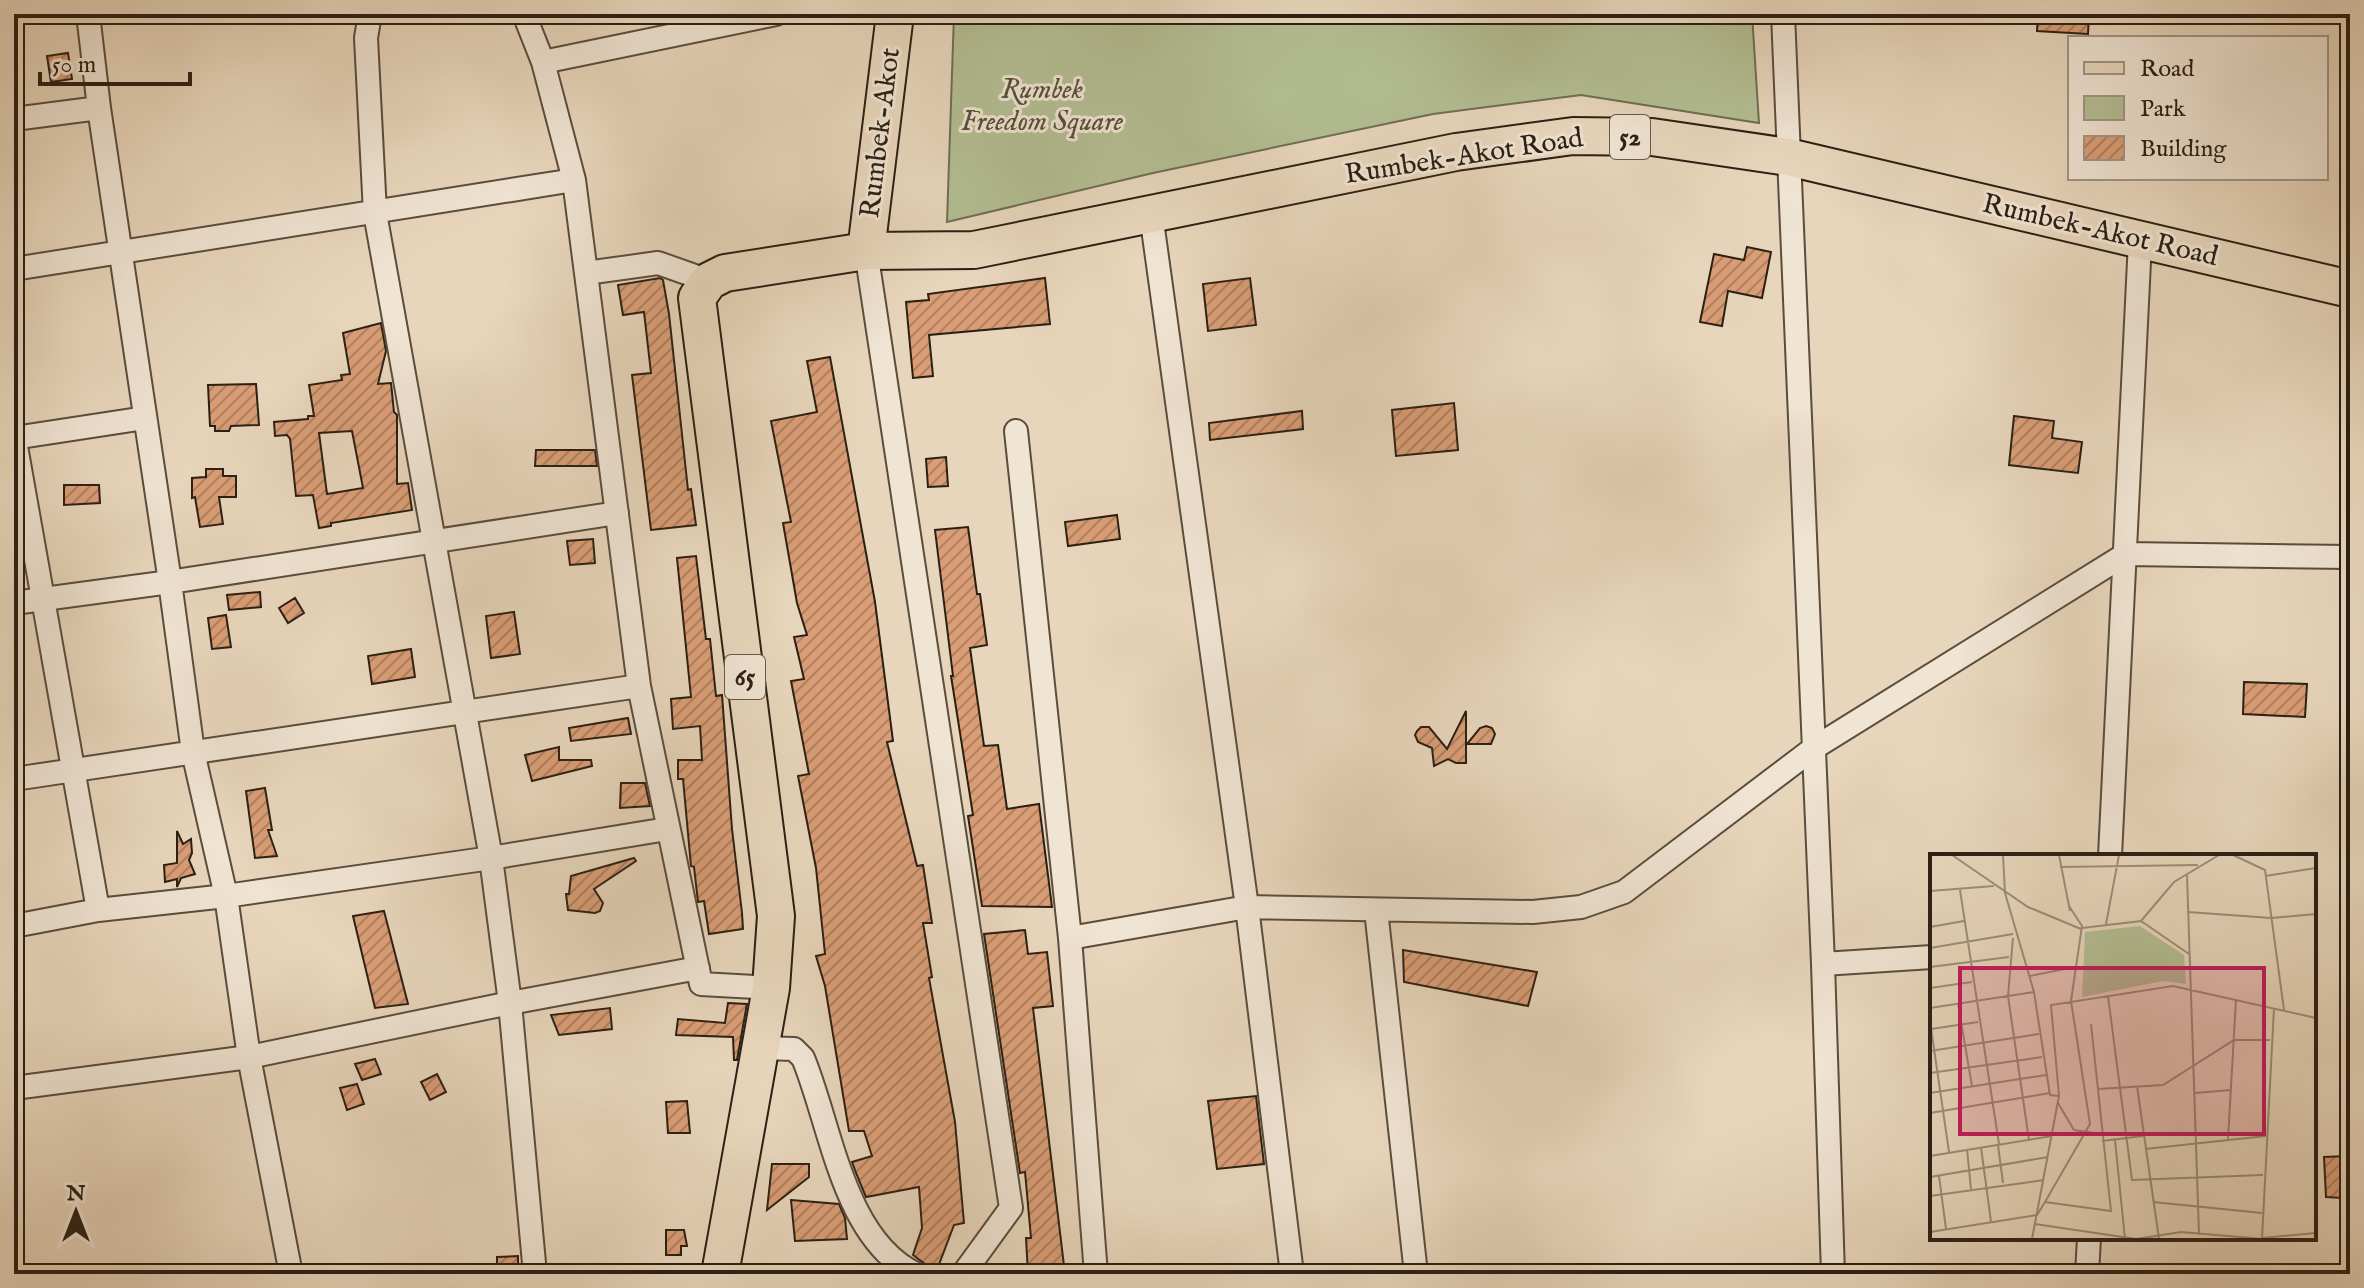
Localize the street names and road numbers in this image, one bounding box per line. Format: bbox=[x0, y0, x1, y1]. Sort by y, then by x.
street label: Rumbek-Akot bbox=[853, 45, 909, 220]
road number: 52 bbox=[1610, 115, 1650, 159]
street label: Rumbek-Akot Road bbox=[1342, 121, 1586, 193]
street label: Rumbek-Akot Road bbox=[1979, 187, 2221, 275]
road number: 65 bbox=[725, 655, 765, 699]

